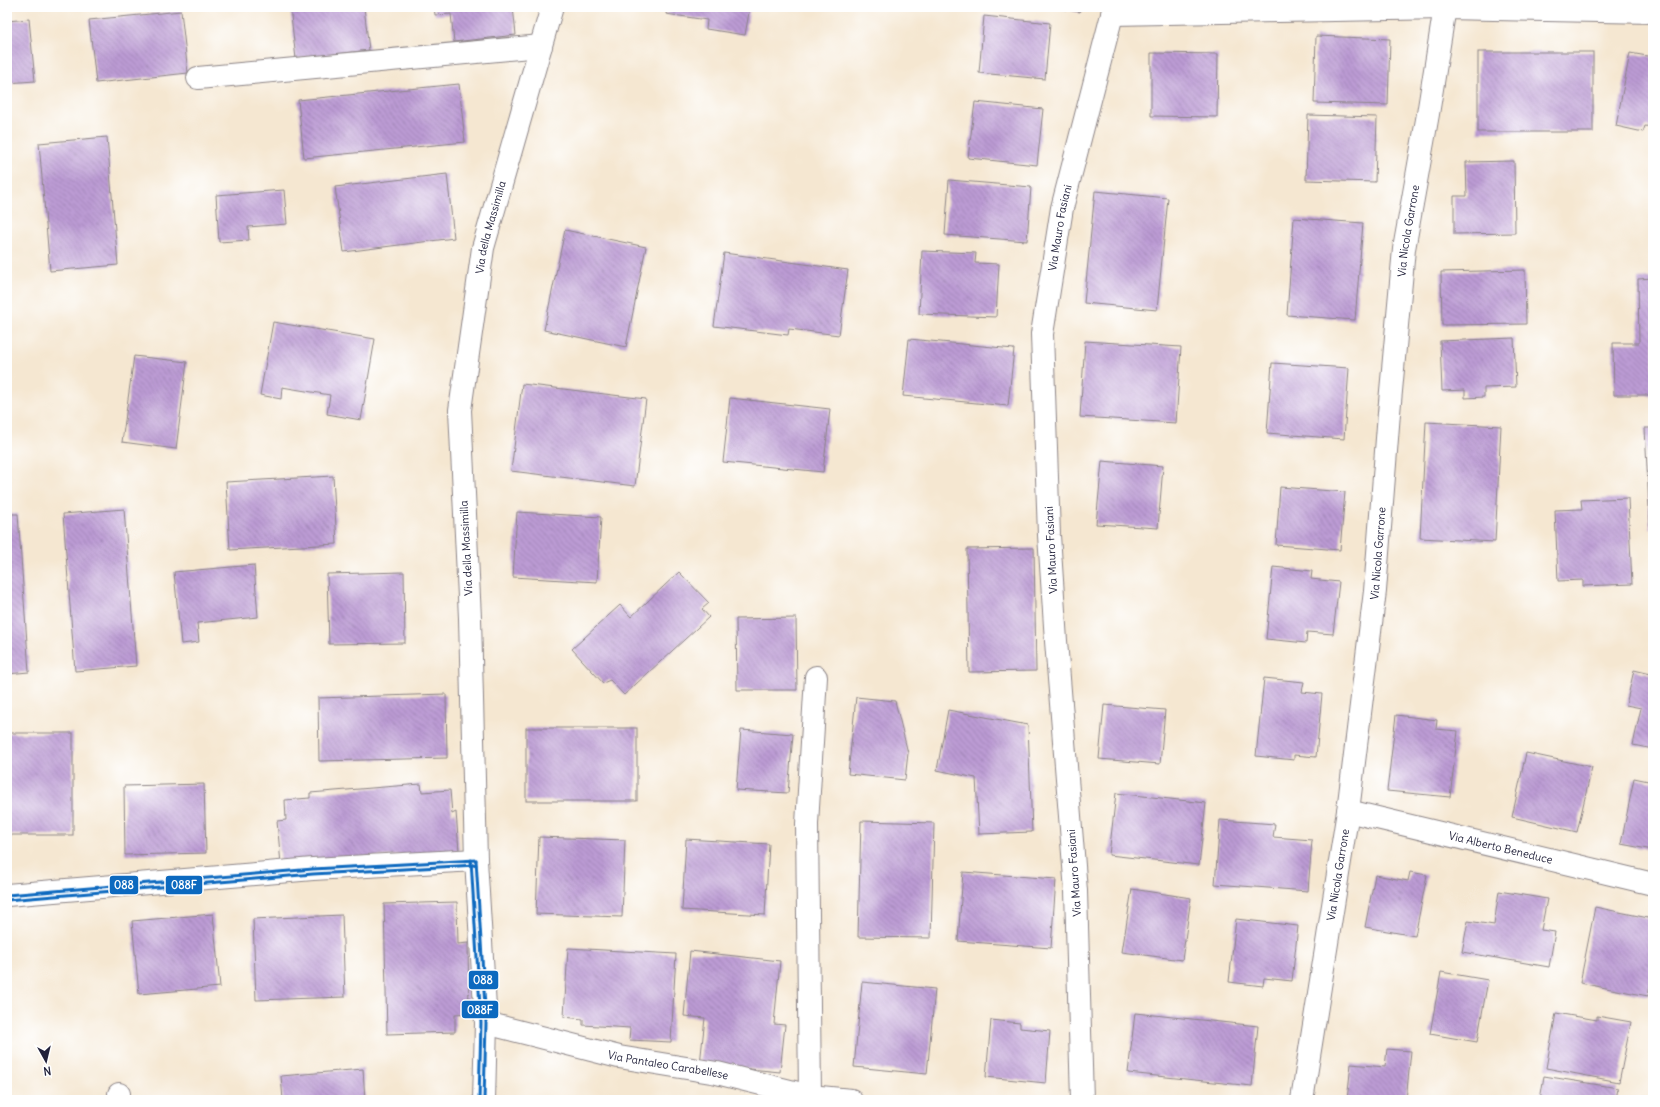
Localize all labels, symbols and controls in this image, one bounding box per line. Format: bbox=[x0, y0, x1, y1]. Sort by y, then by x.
street label: Via della Massimilla bbox=[472, 179, 509, 275]
street label: Via Mauro Fasiani bbox=[1045, 183, 1075, 272]
street label: Via Nicola Garrone bbox=[1394, 184, 1422, 278]
street label: Via della Massimilla bbox=[457, 500, 475, 596]
street label: Via Mauro Fasiani bbox=[1042, 506, 1060, 594]
street label: Via Nicola Garrone bbox=[1367, 506, 1389, 601]
street label: Via Nicola Garrone bbox=[1324, 828, 1352, 922]
street label: Via Alberto Beneduce bbox=[1447, 828, 1554, 867]
street label: Via Mauro Fasiani bbox=[1064, 829, 1084, 917]
line badge: 088 bbox=[109, 875, 139, 895]
line badge: 088F bbox=[165, 875, 203, 895]
text: 088 bbox=[114, 878, 134, 892]
text: 088F bbox=[171, 878, 198, 892]
line badge: 088 bbox=[468, 970, 499, 990]
text: 088 bbox=[473, 973, 493, 987]
line badge: 088F bbox=[461, 1000, 499, 1019]
text: 088F bbox=[467, 1003, 494, 1017]
north arrow bbox=[26, 1041, 66, 1081]
street label: Via Pantaleo Carabellese bbox=[606, 1047, 730, 1083]
text: N bbox=[43, 1063, 52, 1078]

